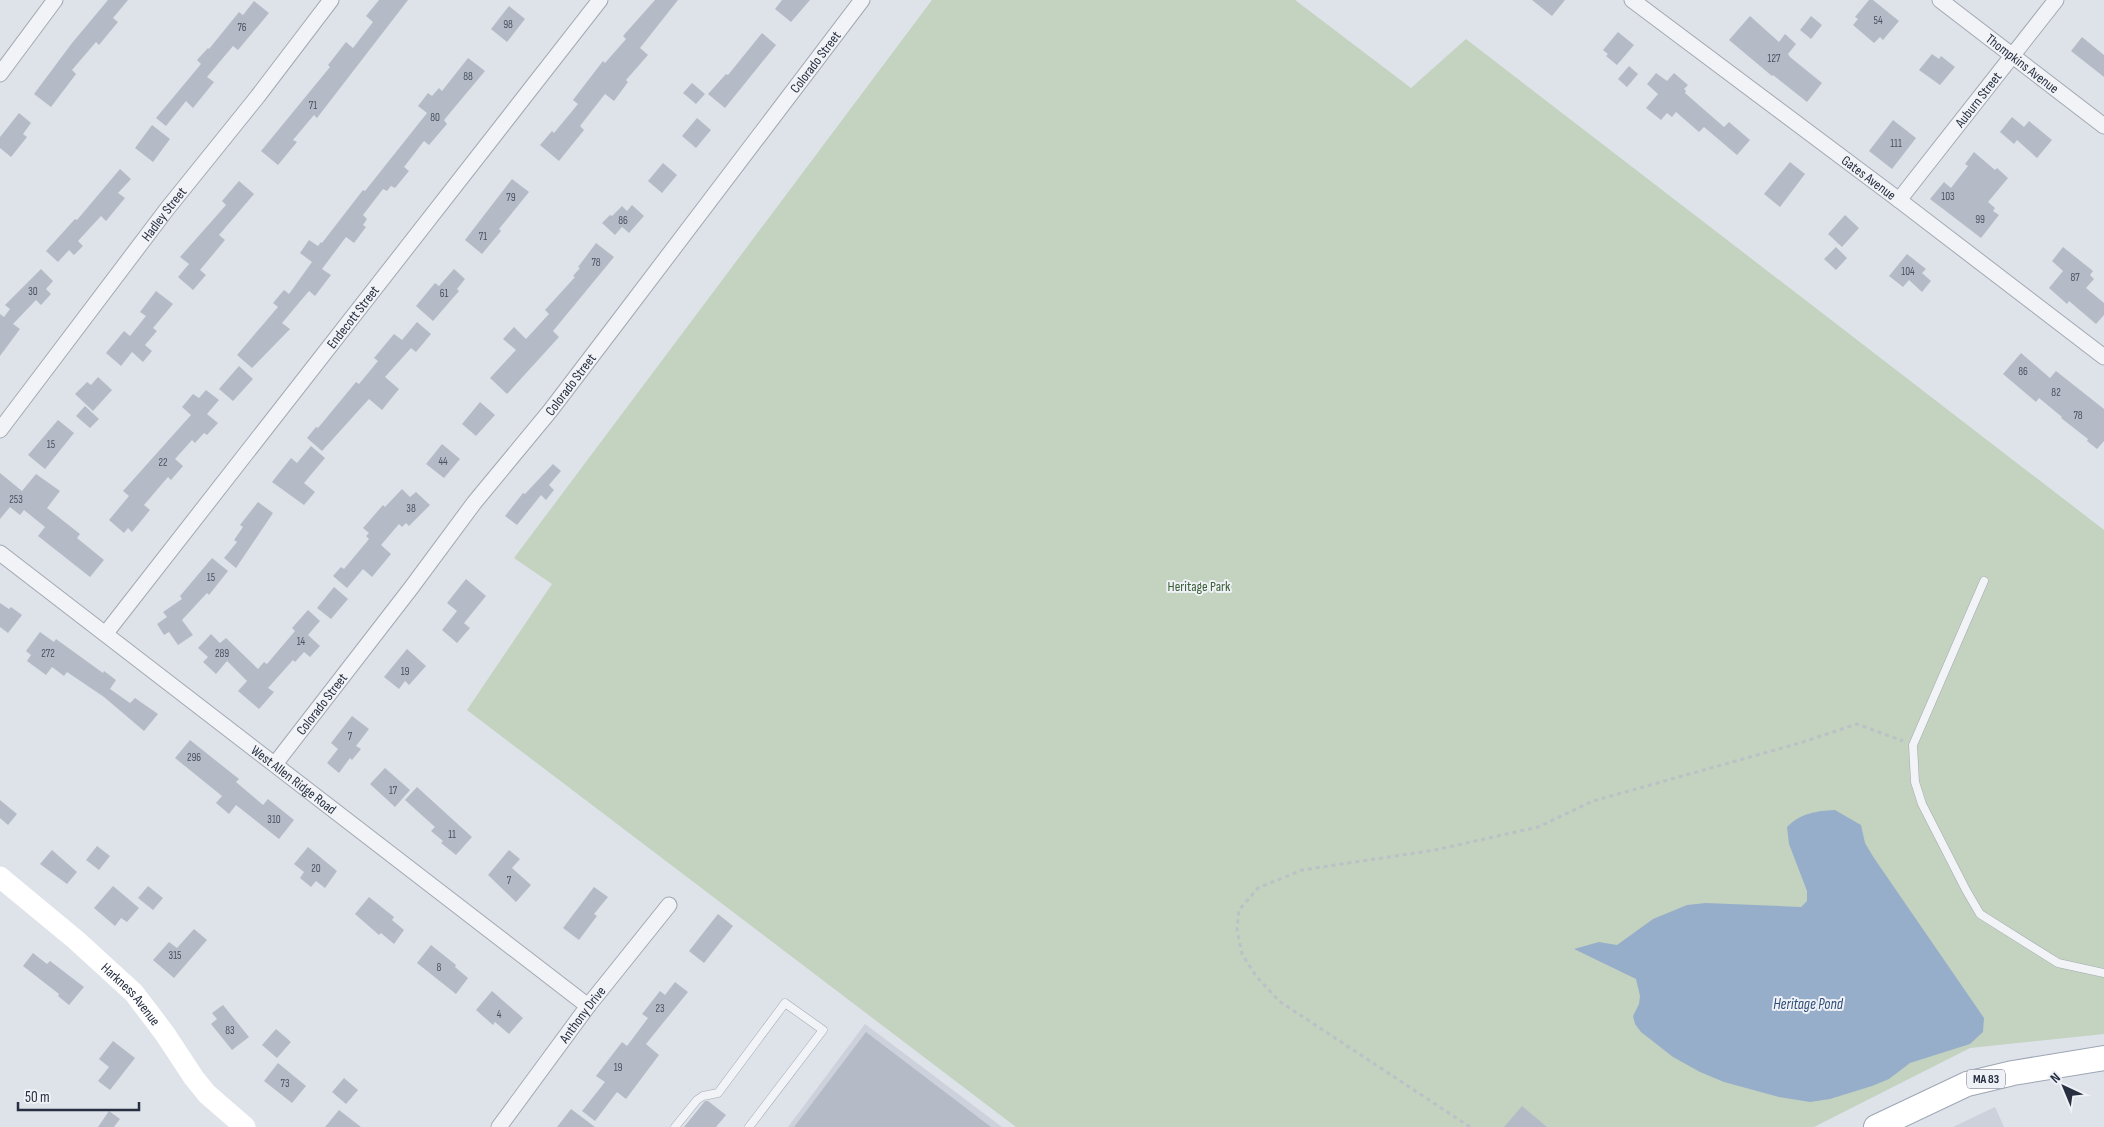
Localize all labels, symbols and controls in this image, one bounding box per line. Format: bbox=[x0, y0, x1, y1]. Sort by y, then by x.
house number: 54 bbox=[1873, 14, 1883, 27]
house number: 98 bbox=[503, 18, 513, 31]
house number: 76 bbox=[237, 21, 247, 34]
street label: Colorado Street bbox=[786, 27, 844, 96]
street label: Thompkins Avenue bbox=[1983, 30, 2062, 97]
house number: 127 bbox=[1768, 52, 1781, 65]
street label: Auburn Street bbox=[1951, 68, 2005, 131]
house number: 88 bbox=[463, 70, 473, 83]
house number: 71 bbox=[309, 99, 317, 112]
house number: 80 bbox=[430, 111, 440, 124]
house number: 111 bbox=[1890, 137, 1902, 150]
street label: Gates Avenue bbox=[1838, 152, 1899, 203]
street label: Hadley Street bbox=[137, 184, 190, 244]
house number: 103 bbox=[1941, 190, 1955, 203]
house number: 79 bbox=[506, 191, 516, 204]
house number: 99 bbox=[1975, 213, 1985, 226]
house number: 86 bbox=[618, 214, 628, 227]
house number: 71 bbox=[479, 230, 487, 243]
house number: 78 bbox=[591, 256, 601, 269]
house number: 104 bbox=[1901, 265, 1915, 278]
house number: 87 bbox=[2070, 271, 2080, 284]
street label: Endecott Street bbox=[323, 282, 382, 352]
house number: 30 bbox=[28, 285, 38, 298]
house number: 61 bbox=[440, 287, 448, 300]
street label: Colorado Street bbox=[541, 350, 599, 419]
house number: 86 bbox=[2018, 365, 2028, 378]
house number: 82 bbox=[2051, 386, 2061, 399]
house number: 78 bbox=[2073, 409, 2083, 422]
house number: 15 bbox=[47, 438, 55, 451]
house number: 44 bbox=[438, 455, 448, 468]
house number: 22 bbox=[158, 456, 168, 469]
house number: 253 bbox=[9, 493, 23, 506]
house number: 38 bbox=[406, 502, 416, 515]
house number: 15 bbox=[207, 571, 215, 584]
park label: Heritage Park bbox=[1168, 578, 1231, 595]
house number: 14 bbox=[297, 635, 306, 648]
house number: 272 bbox=[41, 647, 55, 660]
house number: 289 bbox=[215, 647, 229, 660]
house number: 19 bbox=[401, 665, 409, 678]
street label: Colorado Street bbox=[292, 670, 351, 738]
house number: 7 bbox=[348, 730, 353, 743]
street label: West Allen Ridge Road bbox=[248, 741, 340, 818]
house number: 296 bbox=[187, 751, 201, 764]
house number: 17 bbox=[389, 784, 398, 797]
house number: 310 bbox=[267, 813, 281, 826]
house number: 11 bbox=[448, 828, 456, 841]
house number: 20 bbox=[311, 862, 321, 875]
house number: 7 bbox=[507, 874, 512, 887]
house number: 315 bbox=[169, 949, 181, 962]
street label: Harkness Avenue bbox=[98, 959, 164, 1029]
house number: 8 bbox=[437, 961, 442, 974]
street label: Anthony Drive bbox=[555, 983, 609, 1047]
water label: Heritage Pond bbox=[1773, 995, 1844, 1014]
house number: 23 bbox=[655, 1002, 665, 1015]
house number: 4 bbox=[497, 1008, 502, 1021]
house number: 83 bbox=[225, 1024, 235, 1037]
house number: 19 bbox=[614, 1061, 622, 1074]
north arrow bbox=[2039, 1062, 2089, 1112]
text: N bbox=[2047, 1069, 2064, 1087]
road number: MA 83 bbox=[1967, 1070, 2005, 1088]
house number: 73 bbox=[280, 1077, 290, 1090]
scale bar bbox=[18, 1080, 139, 1112]
text: 50 m bbox=[25, 1088, 50, 1107]

